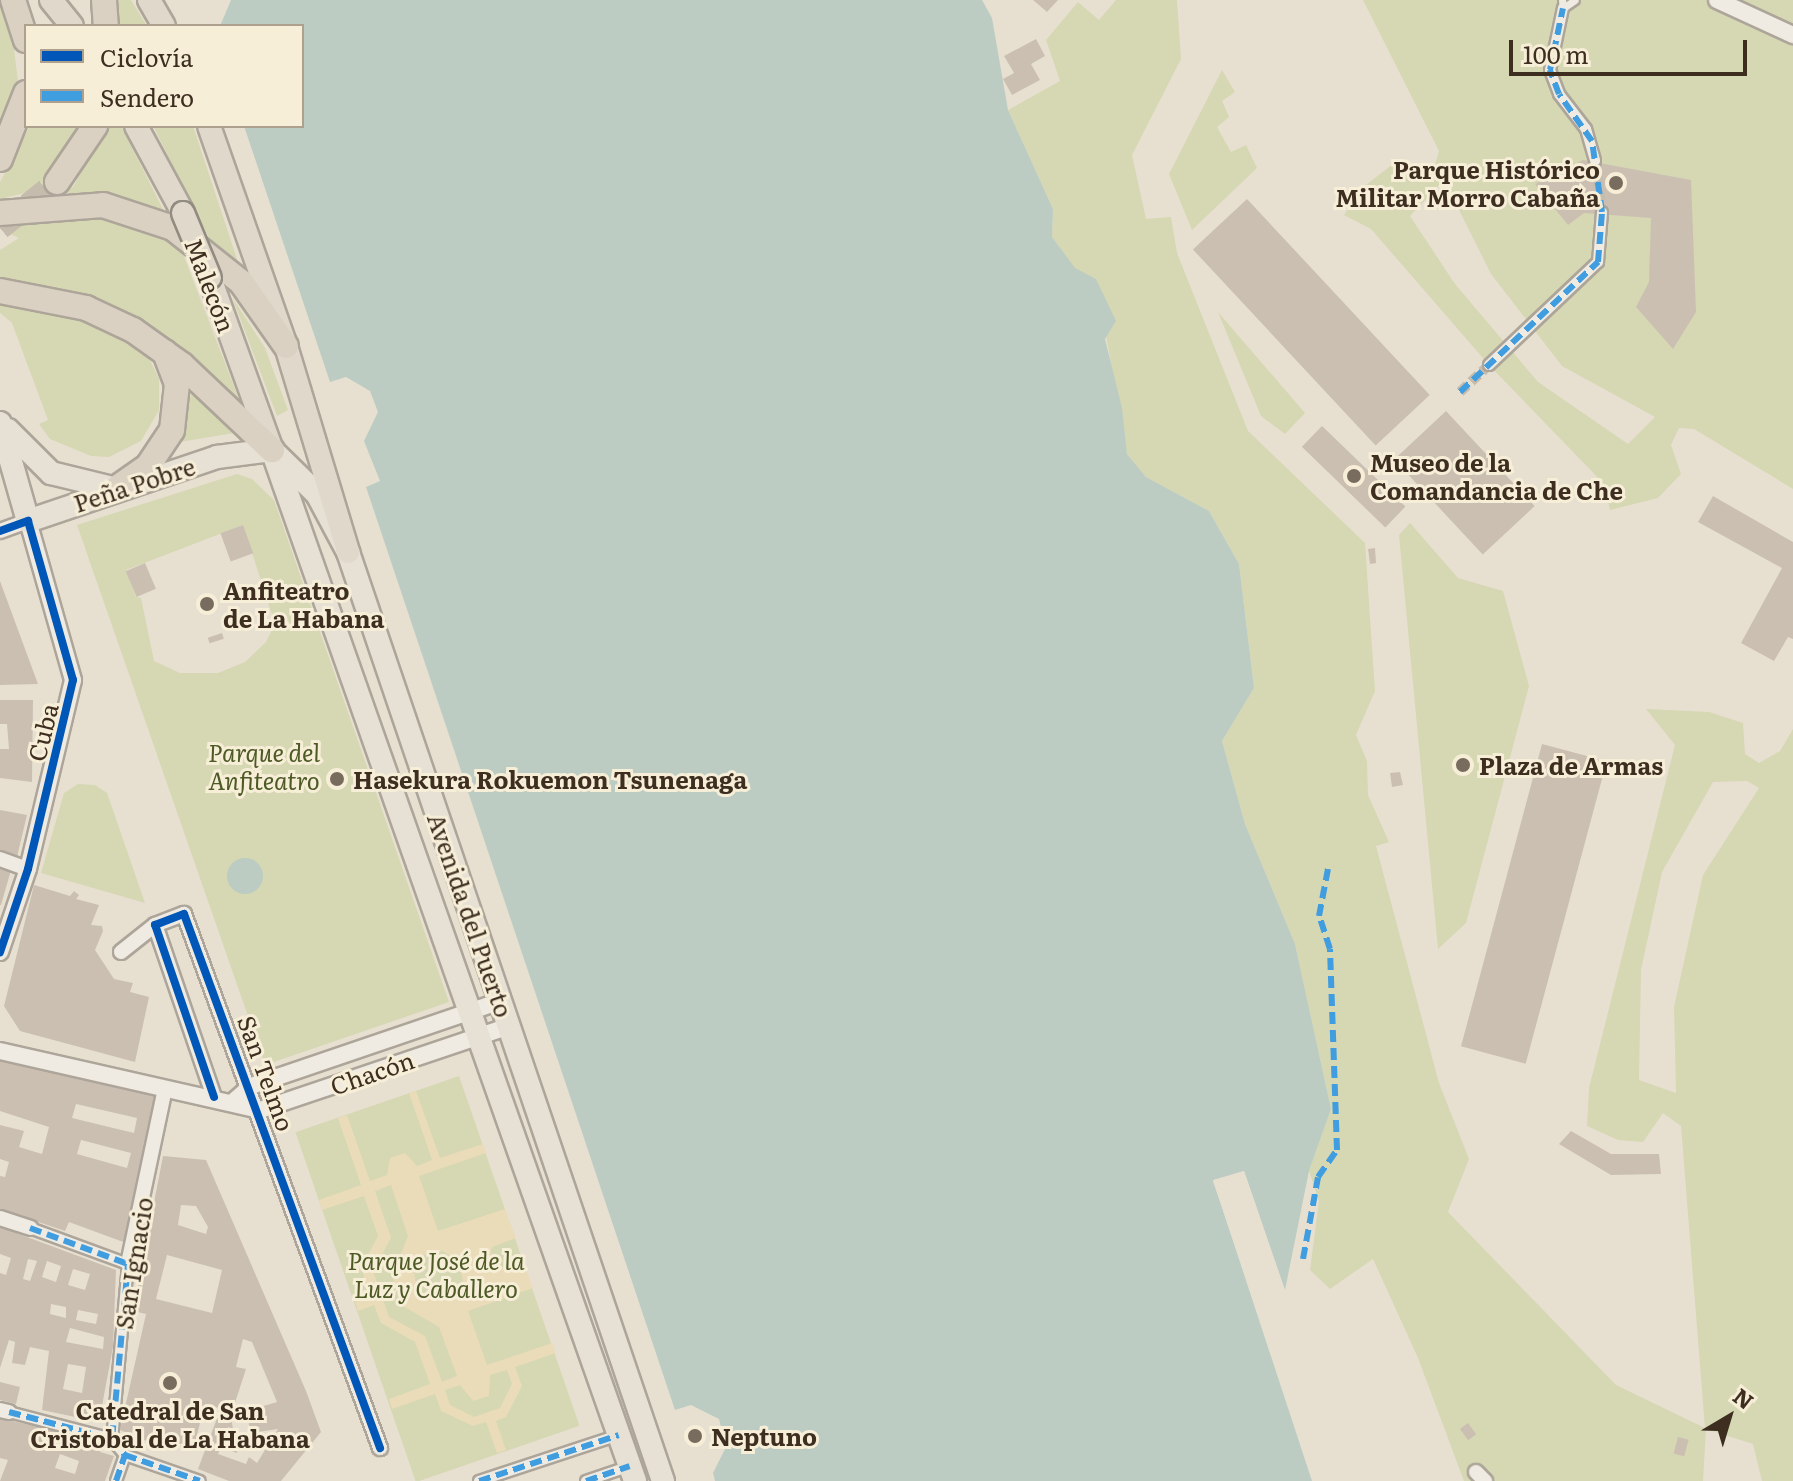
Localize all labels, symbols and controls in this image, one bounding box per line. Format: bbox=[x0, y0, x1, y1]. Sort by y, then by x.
legend bbox=[24, 24, 304, 128]
scale bar bbox=[1513, 24, 1751, 74]
text: 100 m bbox=[1523, 36, 1589, 71]
text: Ciclovía bbox=[100, 39, 193, 74]
text: Sendero bbox=[100, 79, 194, 114]
place label: Parque Histórico Militar Morro Cabaña bbox=[1335, 155, 1600, 211]
marker: Parque Histórico Militar Morro Cabaña bbox=[1607, 174, 1625, 192]
street label: Malecón bbox=[180, 234, 242, 336]
place label: Museo de la Comandancia de Che bbox=[1370, 448, 1623, 504]
street label: Peña Pobre bbox=[70, 451, 198, 517]
marker: Museo de la Comandancia de Che bbox=[1345, 467, 1363, 485]
place label: Anfiteatro de La Habana bbox=[223, 576, 384, 632]
marker: Anfiteatro de La Habana bbox=[198, 595, 216, 613]
street label: Cuba bbox=[21, 700, 63, 764]
park label: Parque del Anfiteatro bbox=[208, 738, 320, 794]
place label: Plaza de Armas bbox=[1479, 751, 1663, 779]
marker: Plaza de Armas bbox=[1454, 756, 1472, 774]
place label: Hasekura Rokuemon Tsunenaga bbox=[353, 765, 747, 793]
marker: Hasekura Rokuemon Tsunenaga bbox=[328, 770, 346, 788]
street label: Avenida del Puerto bbox=[423, 809, 519, 1021]
street label: San Telmo bbox=[233, 1011, 301, 1135]
street label: Chacón bbox=[326, 1044, 418, 1100]
street label: San Ignacio bbox=[108, 1195, 158, 1331]
park label: Parque José de la Luz y Caballero bbox=[347, 1246, 525, 1302]
marker: Catedral de San Cristobal de La Habana bbox=[161, 1374, 179, 1392]
north arrow bbox=[1689, 1377, 1769, 1457]
text: N bbox=[1727, 1379, 1762, 1416]
place label: Catedral de San Cristobal de La Habana bbox=[30, 1396, 310, 1452]
place label: Neptuno bbox=[711, 1422, 817, 1450]
marker: Neptuno bbox=[686, 1427, 704, 1445]

